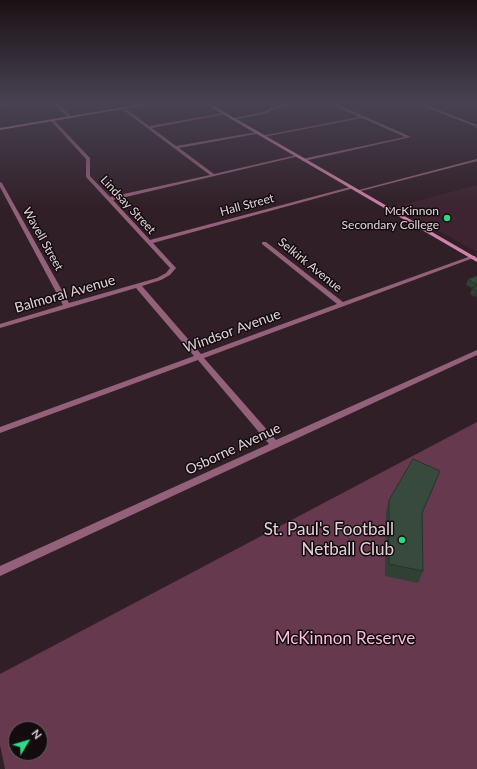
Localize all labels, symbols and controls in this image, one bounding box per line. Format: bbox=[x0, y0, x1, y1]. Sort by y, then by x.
street label: Lindsay Street bbox=[97, 173, 159, 237]
street label: Hall Street bbox=[218, 191, 276, 219]
place label: McKinnon Secondary College bbox=[342, 204, 439, 232]
street label: Wavell Street bbox=[20, 205, 66, 273]
marker: McKinnon Secondary College bbox=[442, 213, 452, 223]
street label: Selkirk Avenue bbox=[275, 235, 345, 295]
street label: Balmoral Avenue bbox=[13, 272, 117, 316]
street label: Windsor Avenue bbox=[181, 306, 283, 356]
street label: Osborne Avenue bbox=[183, 420, 283, 478]
place label: St. Paul's Football Netball Club bbox=[264, 520, 394, 560]
marker: St. Paul's Football Netball Club bbox=[397, 535, 407, 545]
park label: McKinnon Reserve bbox=[275, 629, 415, 649]
north arrow bbox=[8, 721, 48, 761]
text: N bbox=[29, 727, 45, 741]

